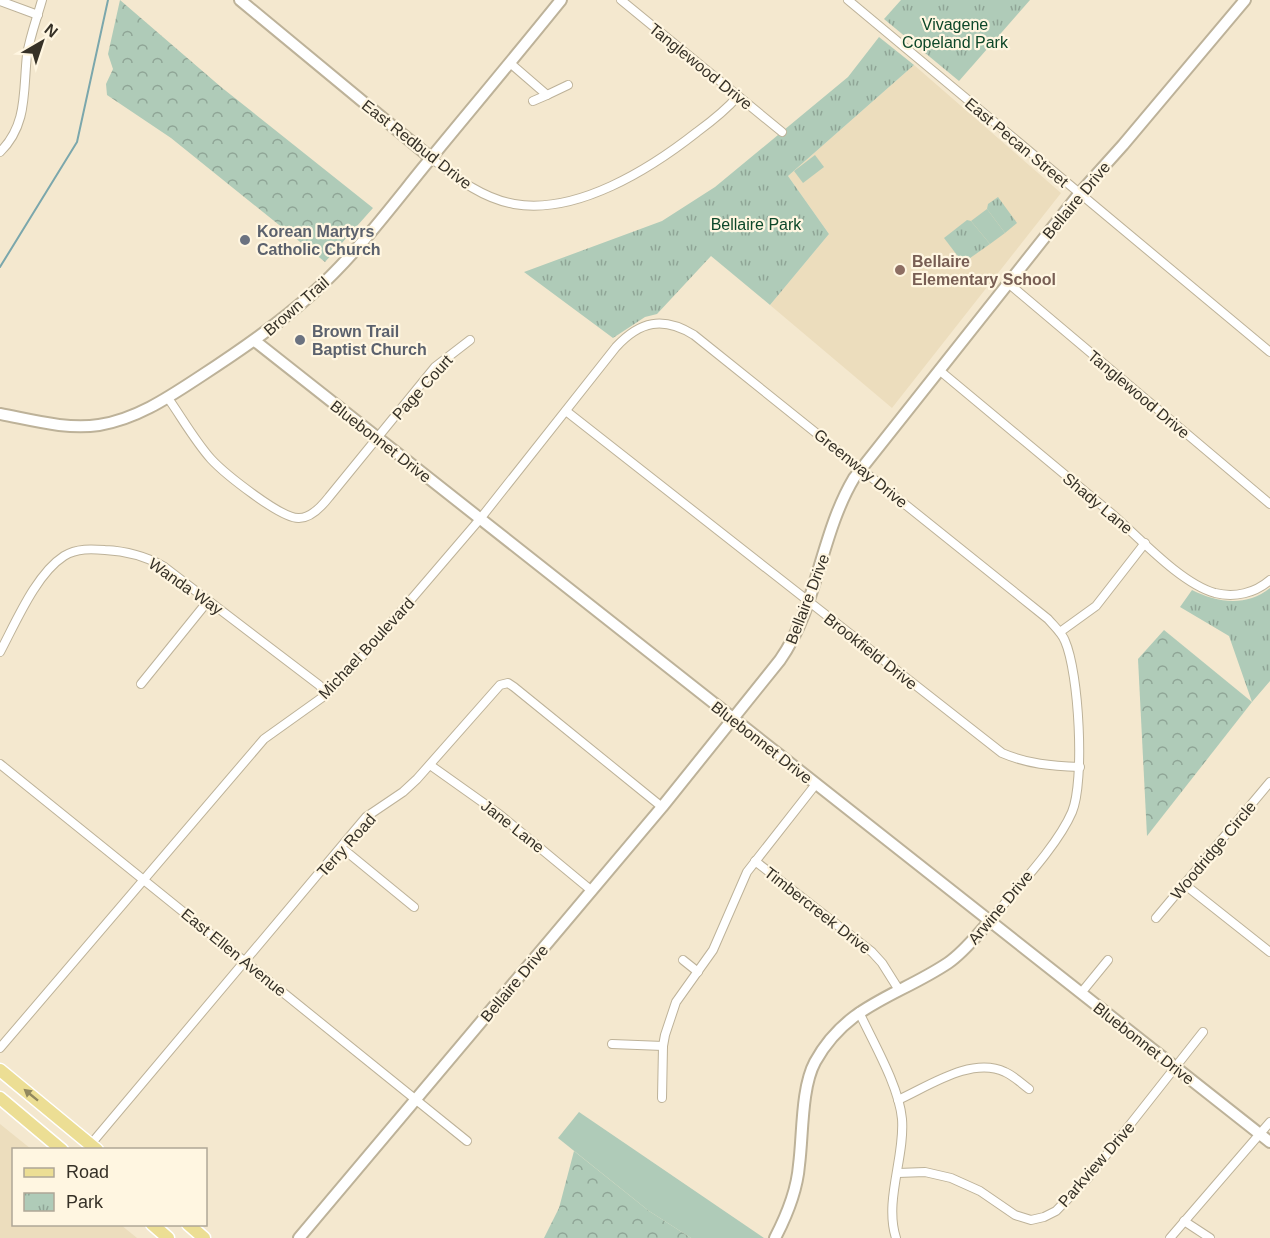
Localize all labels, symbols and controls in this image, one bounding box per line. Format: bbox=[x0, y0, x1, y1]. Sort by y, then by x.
north arrow bbox=[12, 12, 72, 72]
park label: Vivagene Copeland Park bbox=[902, 16, 1009, 51]
text: N bbox=[41, 20, 61, 41]
street label: Tanglewood Drive bbox=[646, 20, 756, 113]
street label: East Pecan Street bbox=[962, 94, 1072, 191]
street label: East Redbud Drive bbox=[359, 96, 475, 192]
street label: Bellaire Drive bbox=[1039, 158, 1114, 242]
park label: Bellaire Park bbox=[711, 216, 802, 233]
place label: Korean Martyrs Catholic Church bbox=[257, 223, 381, 258]
marker: Korean Martyrs Catholic Church bbox=[238, 233, 252, 247]
place label: Bellaire Elementary School bbox=[912, 253, 1056, 288]
marker: Bellaire Elementary School bbox=[893, 263, 907, 277]
street label: Brown Trail bbox=[261, 274, 332, 339]
place label: Brown Trail Baptist Church bbox=[312, 323, 427, 358]
marker: Brown Trail Baptist Church bbox=[293, 333, 307, 347]
street label: Tanglewood Drive bbox=[1084, 347, 1193, 442]
street label: Page Court bbox=[389, 351, 456, 423]
street label: Bluebonnet Drive bbox=[327, 397, 434, 486]
street label: Greenway Drive bbox=[811, 426, 911, 511]
street label: Shady Lane bbox=[1060, 469, 1136, 537]
street label: Bellaire Drive bbox=[782, 552, 832, 647]
street label: Wanda Way bbox=[146, 555, 226, 618]
street label: Michael Boulevard bbox=[315, 594, 417, 702]
street label: Brookfield Drive bbox=[821, 610, 920, 693]
street label: Bluebonnet Drive bbox=[708, 698, 815, 787]
street label: Jane Lane bbox=[478, 797, 547, 856]
street label: Woodridge Circle bbox=[1168, 798, 1259, 903]
street label: Terry Road bbox=[314, 811, 379, 880]
street label: Timbercreek Drive bbox=[761, 864, 874, 957]
street label: Arwine Drive bbox=[965, 867, 1036, 948]
street label: East Ellen Avenue bbox=[178, 905, 289, 1000]
street label: Bellaire Drive bbox=[477, 941, 552, 1025]
street label: Bluebonnet Drive bbox=[1090, 999, 1197, 1088]
one-way arrow bbox=[23, 1089, 39, 1102]
street label: Parkview Drive bbox=[1055, 1118, 1138, 1210]
legend bbox=[12, 1148, 207, 1226]
text: Road bbox=[66, 1162, 109, 1182]
text: Park bbox=[66, 1192, 104, 1212]

